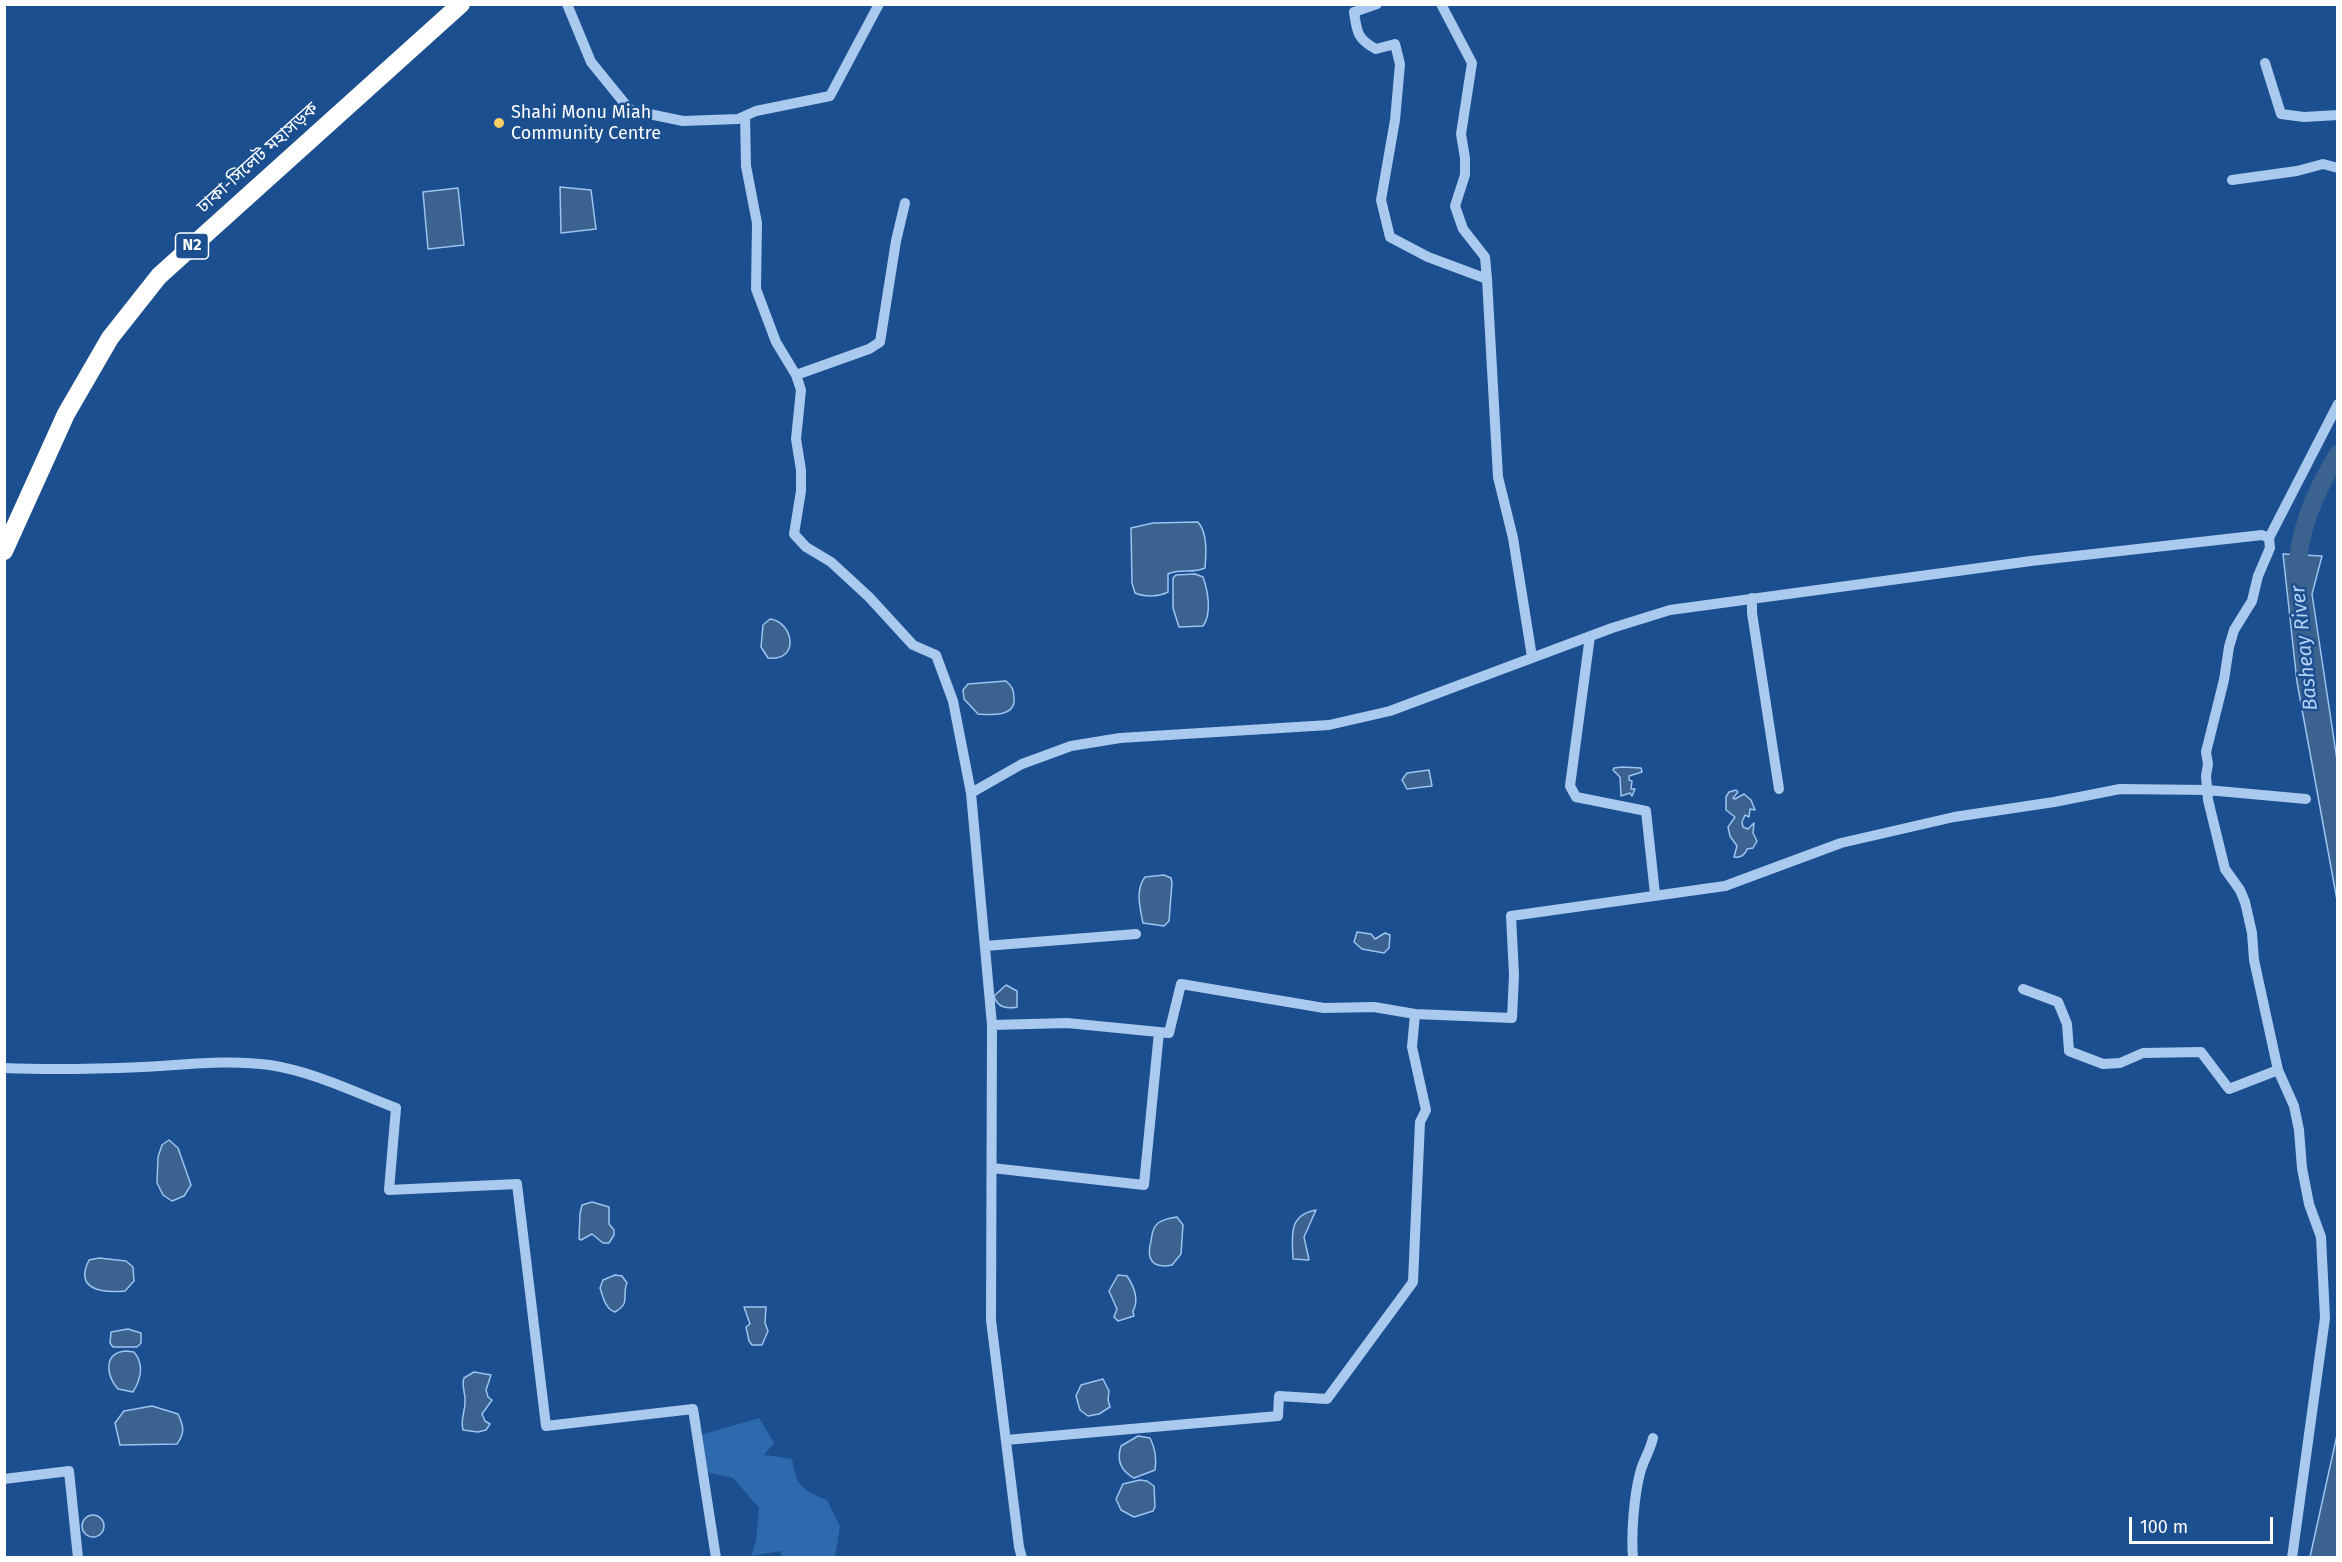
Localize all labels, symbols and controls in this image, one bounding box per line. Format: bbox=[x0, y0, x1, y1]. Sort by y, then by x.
street label: ঢাকা-সিলেট মহাসড়ক bbox=[193, 98, 323, 218]
place label: Shahi Monu Miah Community Centre bbox=[511, 102, 661, 144]
marker: Shahi Monu Miah Community Centre bbox=[492, 116, 506, 130]
road number: N2 bbox=[176, 233, 208, 259]
water label: Basheay River bbox=[2286, 584, 2324, 712]
scale bar bbox=[2132, 1505, 2276, 1543]
text: 100 m bbox=[2140, 1516, 2188, 1538]

